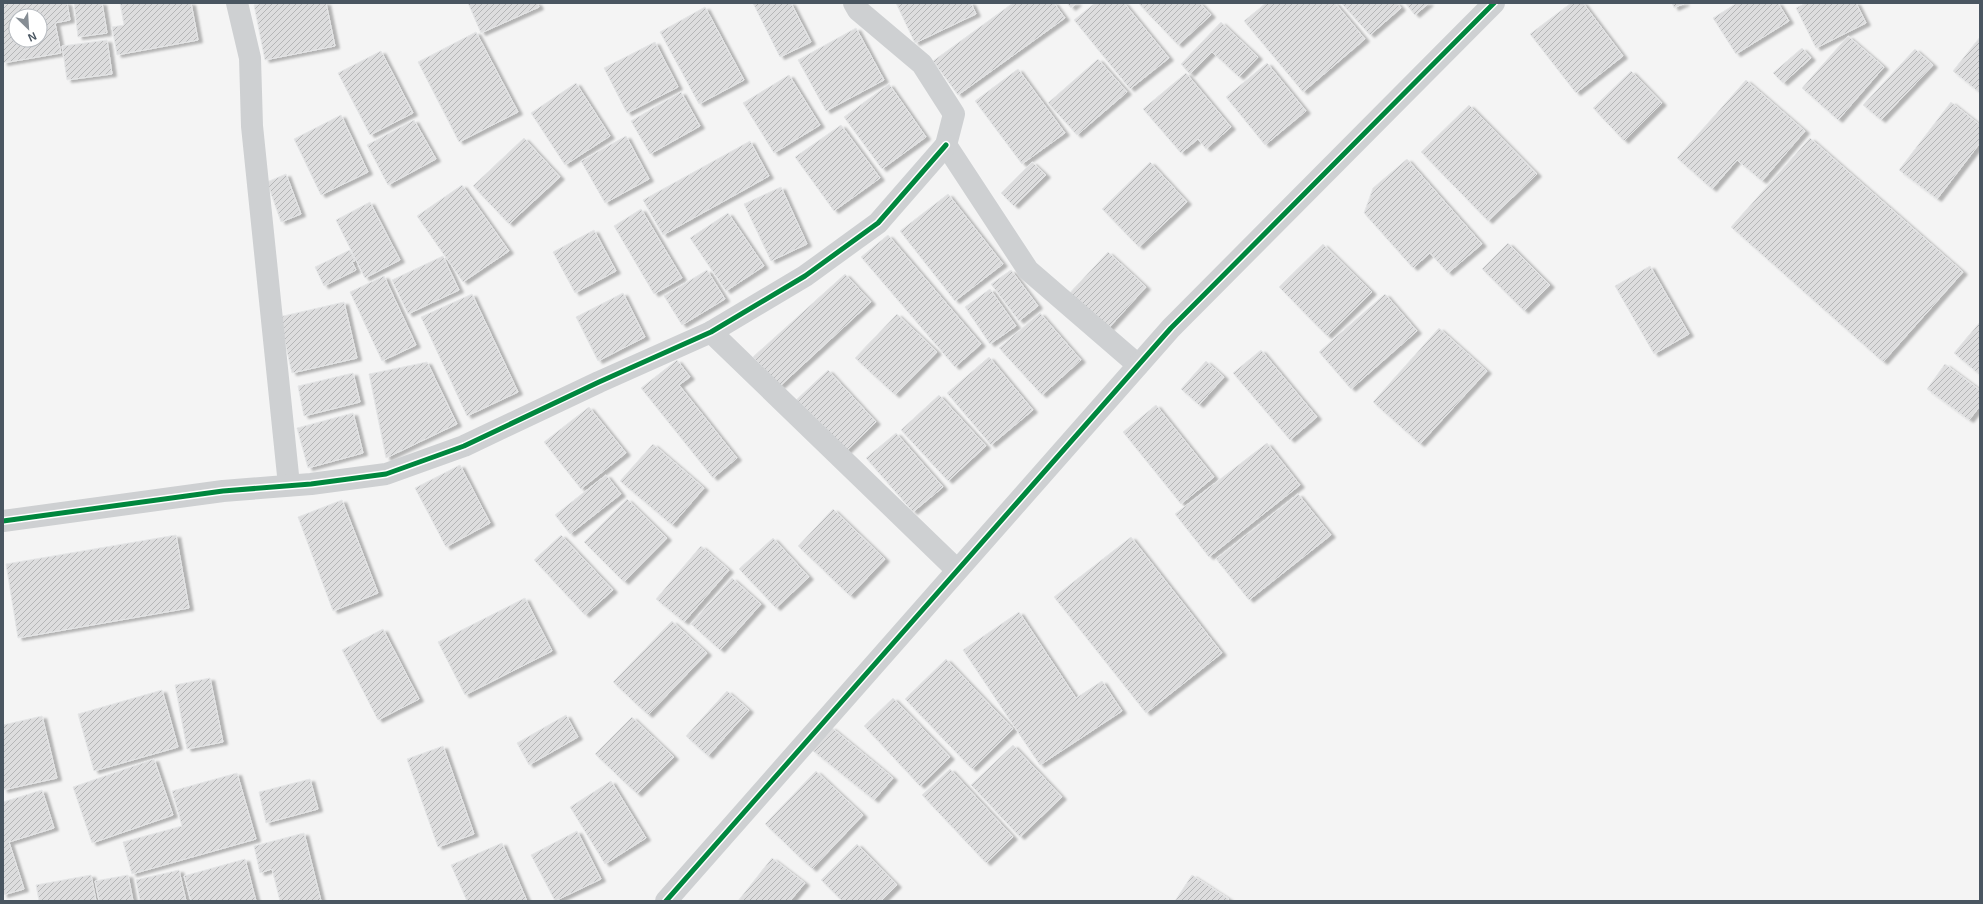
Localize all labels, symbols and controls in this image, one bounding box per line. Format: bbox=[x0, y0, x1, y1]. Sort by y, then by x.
north arrow bbox=[8, 8, 48, 48]
text: N bbox=[26, 30, 38, 44]

